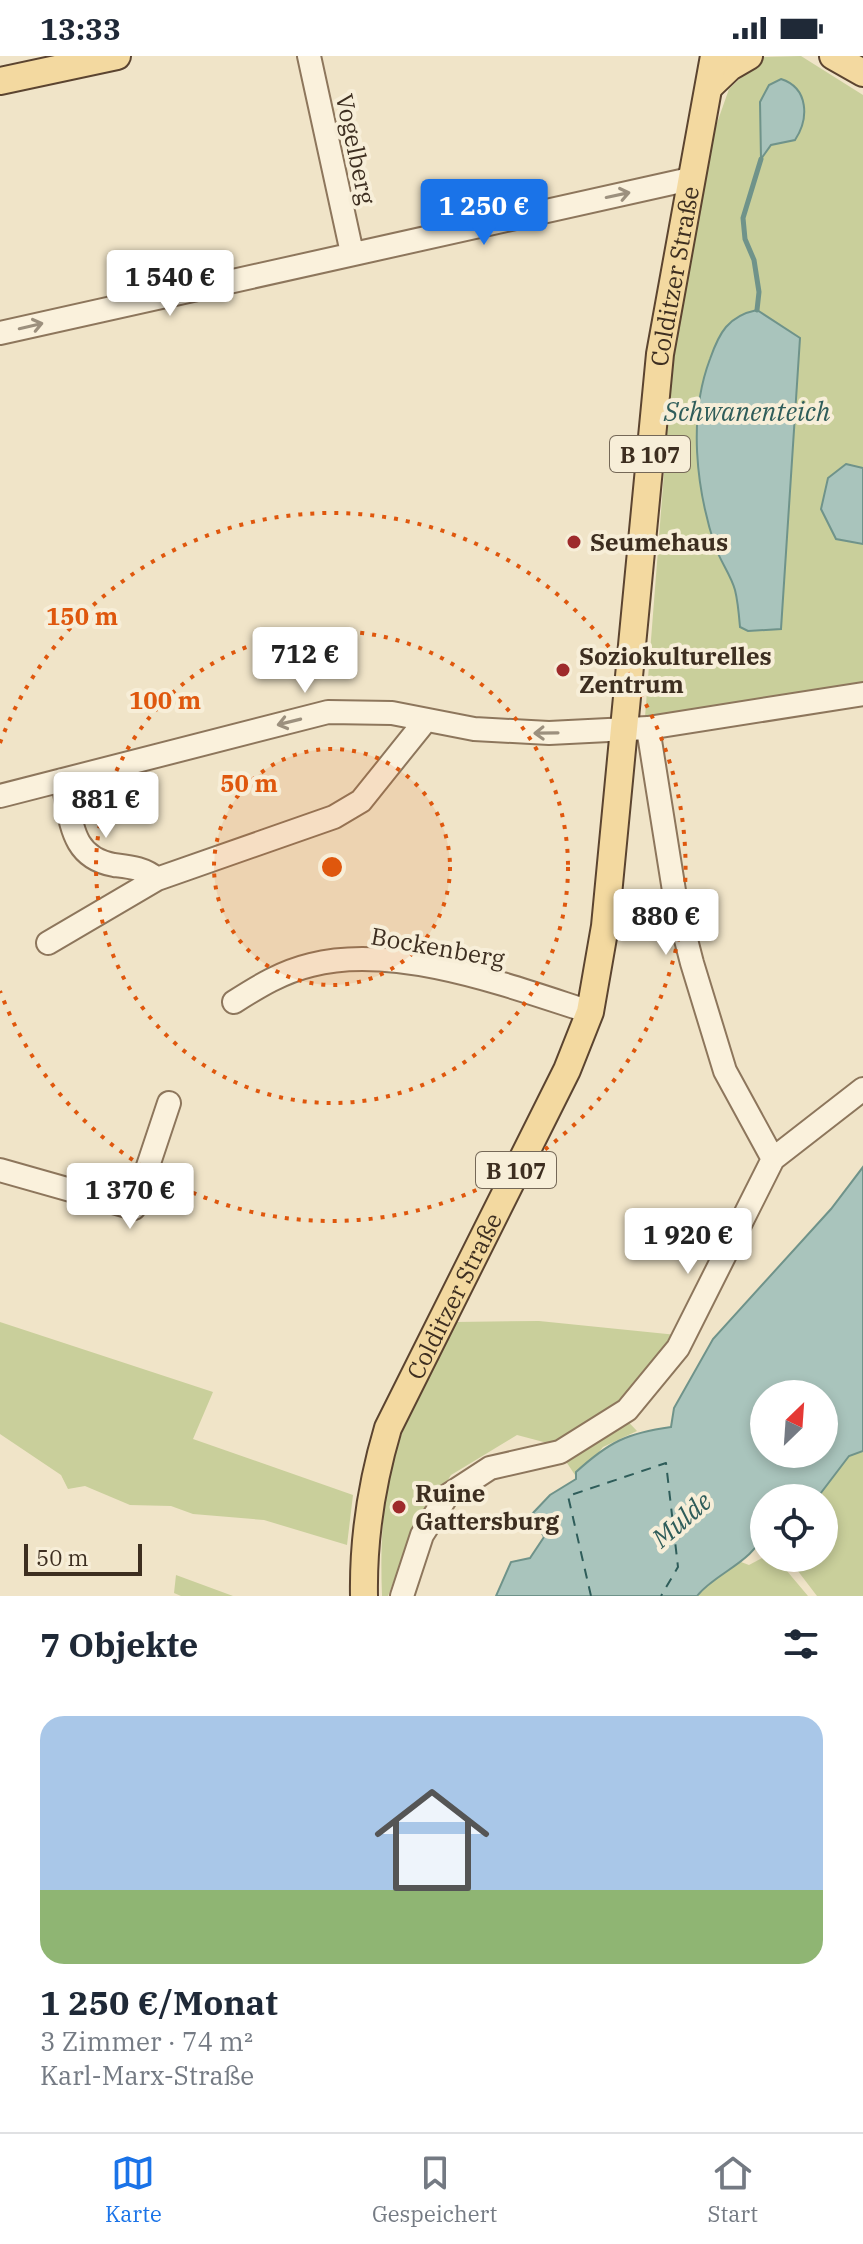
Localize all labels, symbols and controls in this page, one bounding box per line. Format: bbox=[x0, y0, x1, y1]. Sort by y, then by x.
text: 13:33 bbox=[40, 9, 121, 48]
street label: Vogelberg bbox=[329, 91, 383, 207]
pin: 1 250 € bbox=[410, 179, 558, 247]
street label: Colditzer Straße bbox=[643, 184, 706, 368]
one-way arrow bbox=[604, 187, 630, 202]
text: 1 250 € bbox=[439, 188, 529, 222]
pin: 1 540 € bbox=[96, 250, 244, 318]
text: 1 540 € bbox=[125, 259, 215, 293]
one-way arrow bbox=[17, 318, 43, 333]
water label: Schwanenteich bbox=[663, 394, 831, 428]
road number: B 107 bbox=[610, 436, 690, 472]
place label: Seumehaus bbox=[590, 526, 728, 558]
marker: Seumehaus bbox=[565, 533, 583, 551]
text: 150 m bbox=[46, 600, 118, 632]
pin: 712 € bbox=[249, 627, 361, 695]
text: 712 € bbox=[271, 636, 339, 670]
place label: Soziokulturelles Zentrum bbox=[579, 640, 772, 700]
marker: Soziokulturelles Zentrum bbox=[554, 661, 572, 679]
text: 100 m bbox=[129, 684, 201, 716]
one-way arrow bbox=[276, 716, 302, 731]
one-way arrow bbox=[533, 725, 560, 741]
text: 50 m bbox=[220, 767, 278, 799]
pin: 881 € bbox=[50, 772, 162, 840]
text: 881 € bbox=[72, 781, 140, 815]
centre of rings bbox=[318, 853, 346, 881]
pin: 880 € bbox=[610, 889, 722, 957]
text: 880 € bbox=[632, 898, 700, 932]
street label: Bockenberg bbox=[369, 920, 507, 974]
road number: B 107 bbox=[476, 1152, 556, 1188]
pin: 1 370 € bbox=[56, 1163, 204, 1231]
text: 1 370 € bbox=[85, 1172, 175, 1206]
street label: Colditzer Straße bbox=[399, 1207, 509, 1385]
pin: 1 920 € bbox=[614, 1208, 762, 1276]
text: 1 920 € bbox=[643, 1217, 733, 1251]
north arrow bbox=[750, 1380, 838, 1468]
map controls bbox=[750, 1380, 838, 1572]
place label: Ruine Gattersburg bbox=[415, 1477, 559, 1537]
water label: Mulde bbox=[643, 1483, 718, 1555]
button: locate bbox=[750, 1484, 838, 1572]
marker: Ruine Gattersburg bbox=[390, 1498, 408, 1516]
scale bar bbox=[24, 1540, 142, 1576]
text: 50 m bbox=[36, 1543, 88, 1572]
text: 7 Objekte bbox=[40, 1622, 198, 1666]
icon: filters bbox=[779, 1622, 823, 1666]
icon: home bbox=[360, 1768, 504, 1912]
text: 1 250 €/Monat bbox=[40, 1980, 278, 2024]
text: 3 Zimmer · 74 m² bbox=[40, 2024, 253, 2058]
text: Karl-Marx-Straße bbox=[40, 2058, 254, 2092]
tab: Karte bbox=[105, 2151, 162, 2228]
tab: Gespeichert bbox=[372, 2151, 497, 2228]
tab: Start bbox=[707, 2151, 758, 2228]

